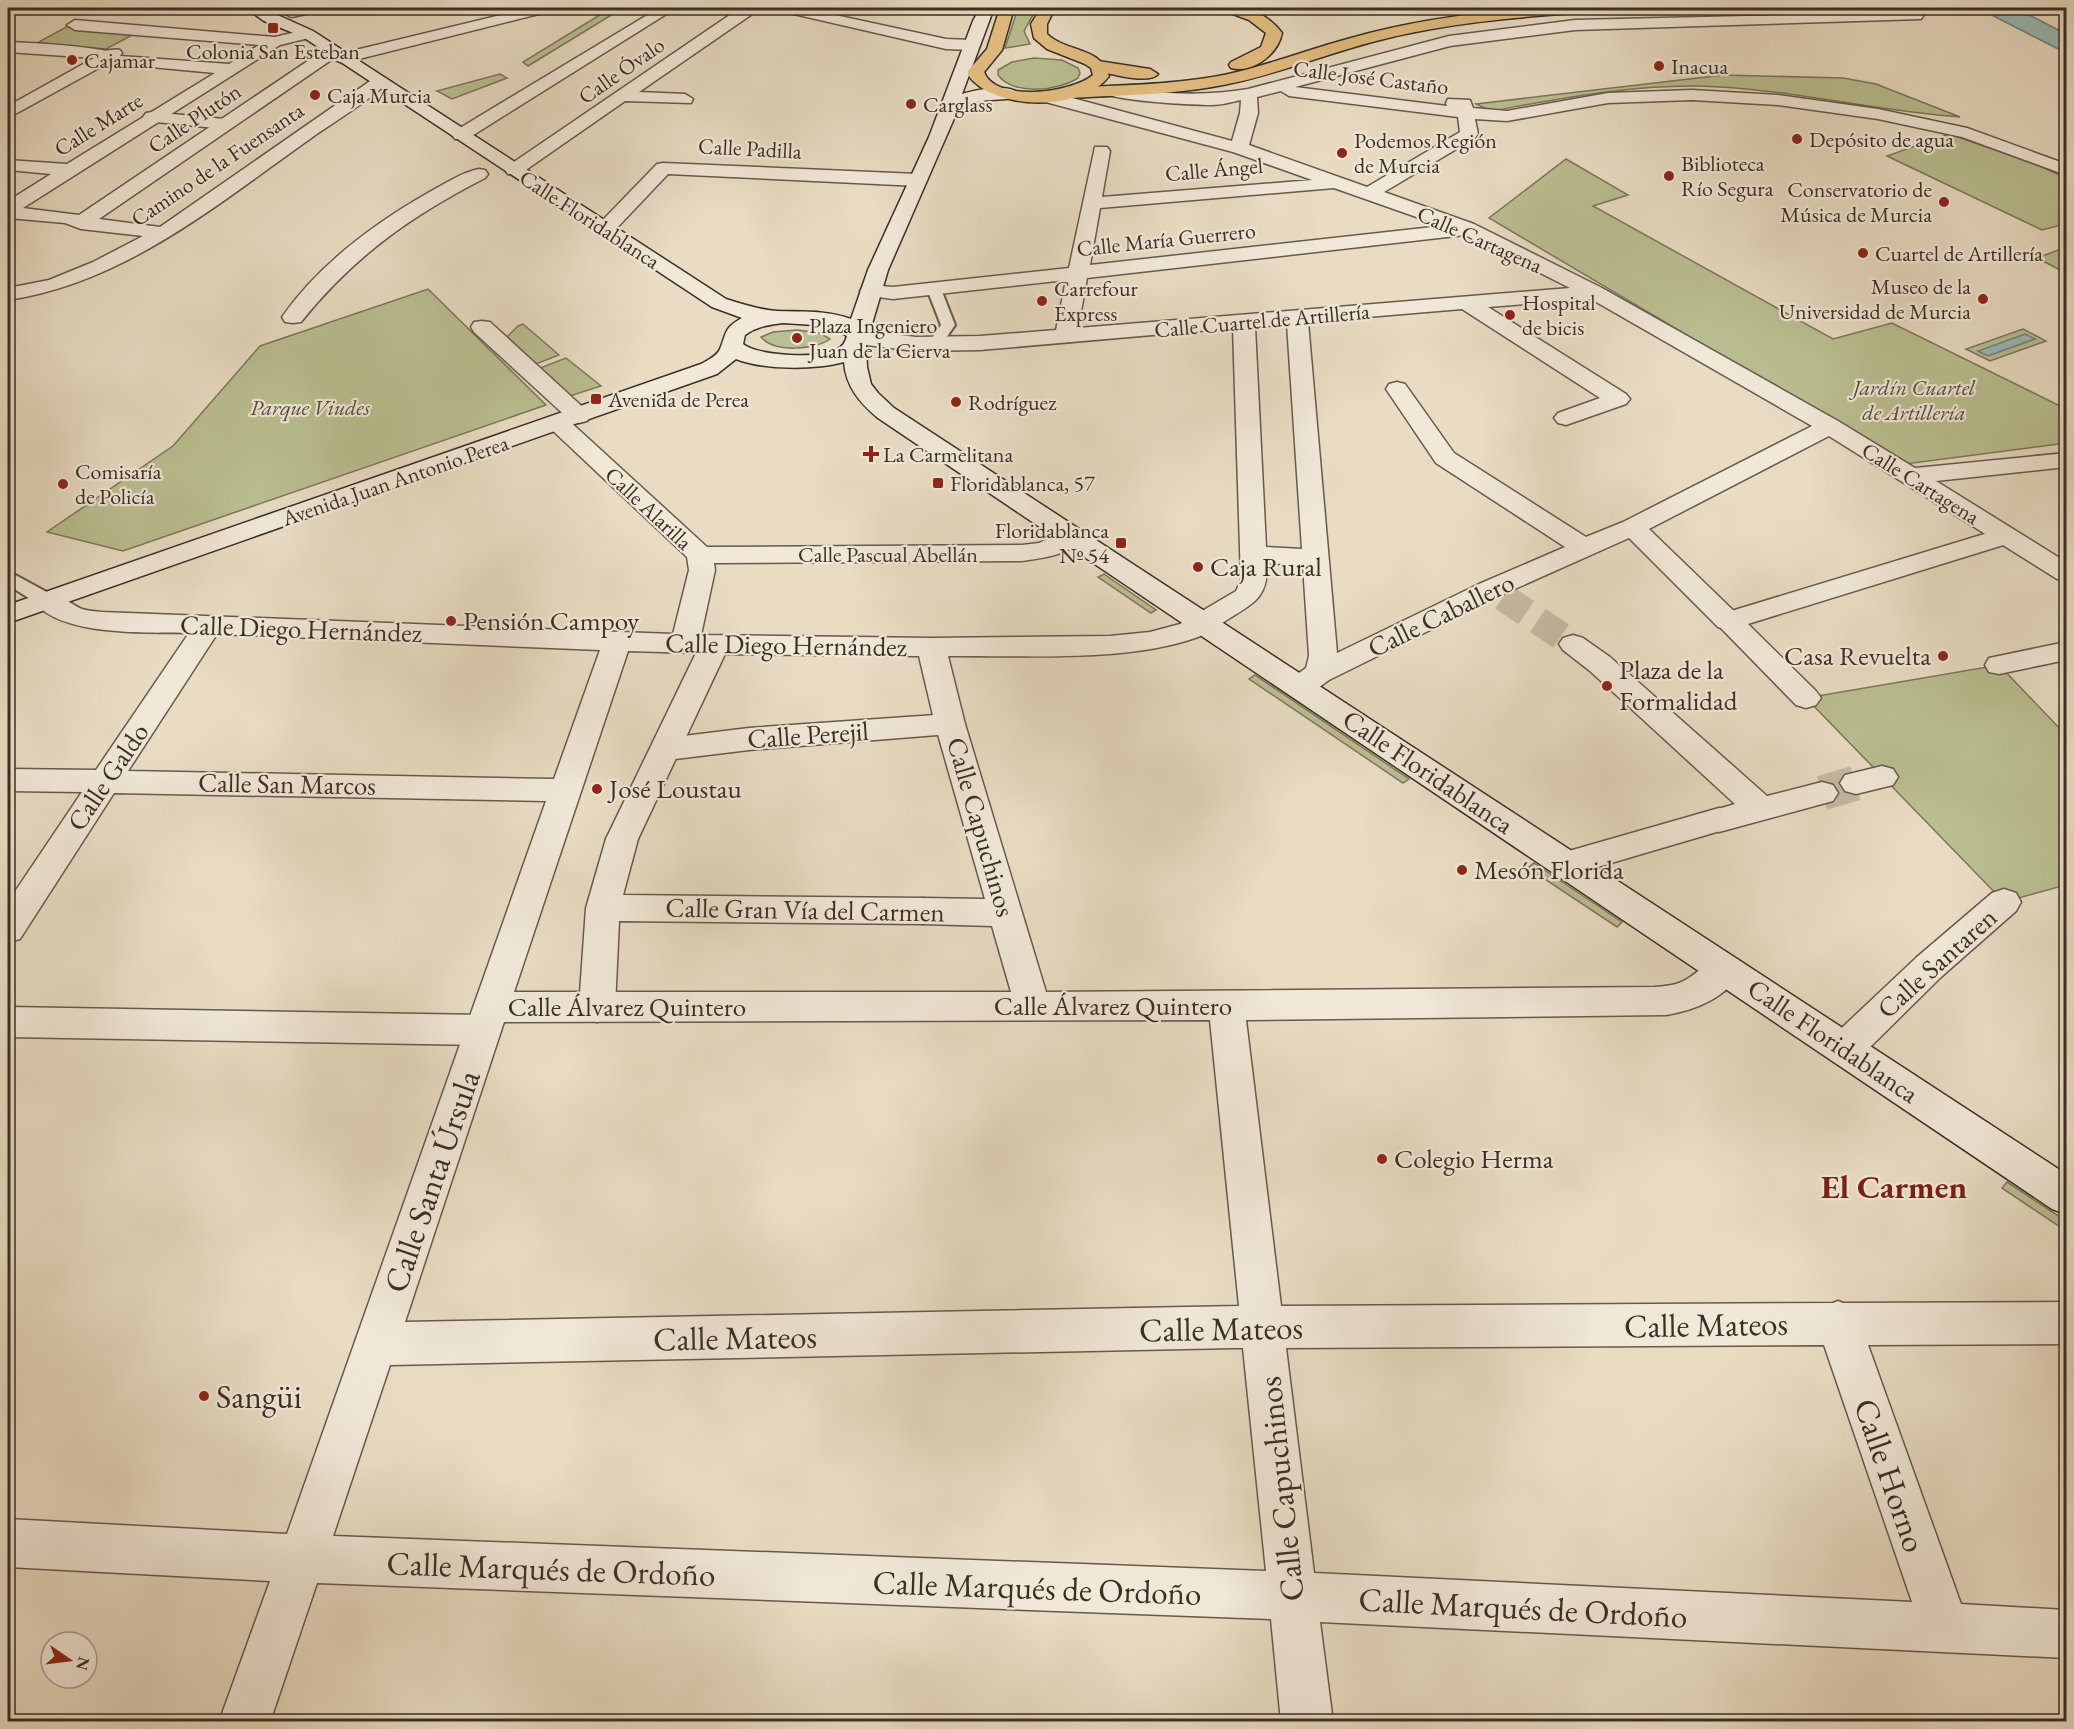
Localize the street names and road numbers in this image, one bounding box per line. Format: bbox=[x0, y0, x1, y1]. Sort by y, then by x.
street label: Calle Óvalo bbox=[572, 30, 670, 111]
street label: Calle José Castaño bbox=[1292, 54, 1450, 101]
street label: Calle Plutón bbox=[142, 76, 247, 160]
street label: Calle Marte bbox=[49, 86, 148, 163]
street label: Camino de la Fuensanta bbox=[125, 96, 310, 233]
street label: Calle Padilla bbox=[697, 131, 803, 166]
street label: Calle Ángel bbox=[1164, 151, 1264, 188]
street label: Calle Floridablanca bbox=[514, 163, 666, 276]
street label: Calle Cartagena bbox=[1413, 199, 1547, 280]
street label: Calle María Guerrero bbox=[1075, 216, 1257, 263]
street label: Calle Cuartel de Artillería bbox=[1153, 297, 1371, 344]
street label: Avenida Juan Antonio Perea bbox=[277, 428, 513, 533]
street label: Calle Cartagena bbox=[1856, 436, 1985, 531]
street label: Calle Alarilla bbox=[599, 460, 699, 556]
street label: Calle Pascual Abellán bbox=[798, 540, 978, 569]
street label: Calle Caballero bbox=[1362, 564, 1520, 665]
street label: Calle Diego Hernández bbox=[180, 607, 423, 650]
street label: Calle Diego Hernández bbox=[665, 625, 908, 664]
street label: Calle Floridablanca bbox=[1336, 701, 1521, 842]
street label: Calle Perejil bbox=[746, 713, 870, 756]
street label: Calle Galdo bbox=[59, 716, 156, 837]
street label: Calle Capuchinos bbox=[939, 733, 1024, 921]
street label: Calle San Marcos bbox=[198, 764, 376, 803]
street label: Calle Gran Vía del Carmen bbox=[665, 890, 945, 929]
street label: Calle Santaren bbox=[1869, 900, 2004, 1026]
street label: Calle Floridablanca bbox=[1741, 970, 1926, 1111]
street label: Calle Álvarez Quintero bbox=[994, 988, 1232, 1023]
street label: Calle Álvarez Quintero bbox=[508, 989, 746, 1024]
street label: Calle Santa Úrsula bbox=[373, 1063, 490, 1298]
street label: Calle Mateos bbox=[1624, 1302, 1788, 1347]
street label: Calle Mateos bbox=[1139, 1306, 1303, 1351]
street label: Calle Mateos bbox=[653, 1315, 817, 1360]
street label: Calle Capuchinos bbox=[1247, 1374, 1314, 1604]
street label: Calle Horno bbox=[1844, 1393, 1937, 1558]
street label: Calle Marqués de Ordoño bbox=[386, 1541, 716, 1596]
street label: Calle Marqués de Ordoño bbox=[872, 1560, 1202, 1615]
street label: Calle Marqués de Ordoño bbox=[1358, 1577, 1688, 1638]

